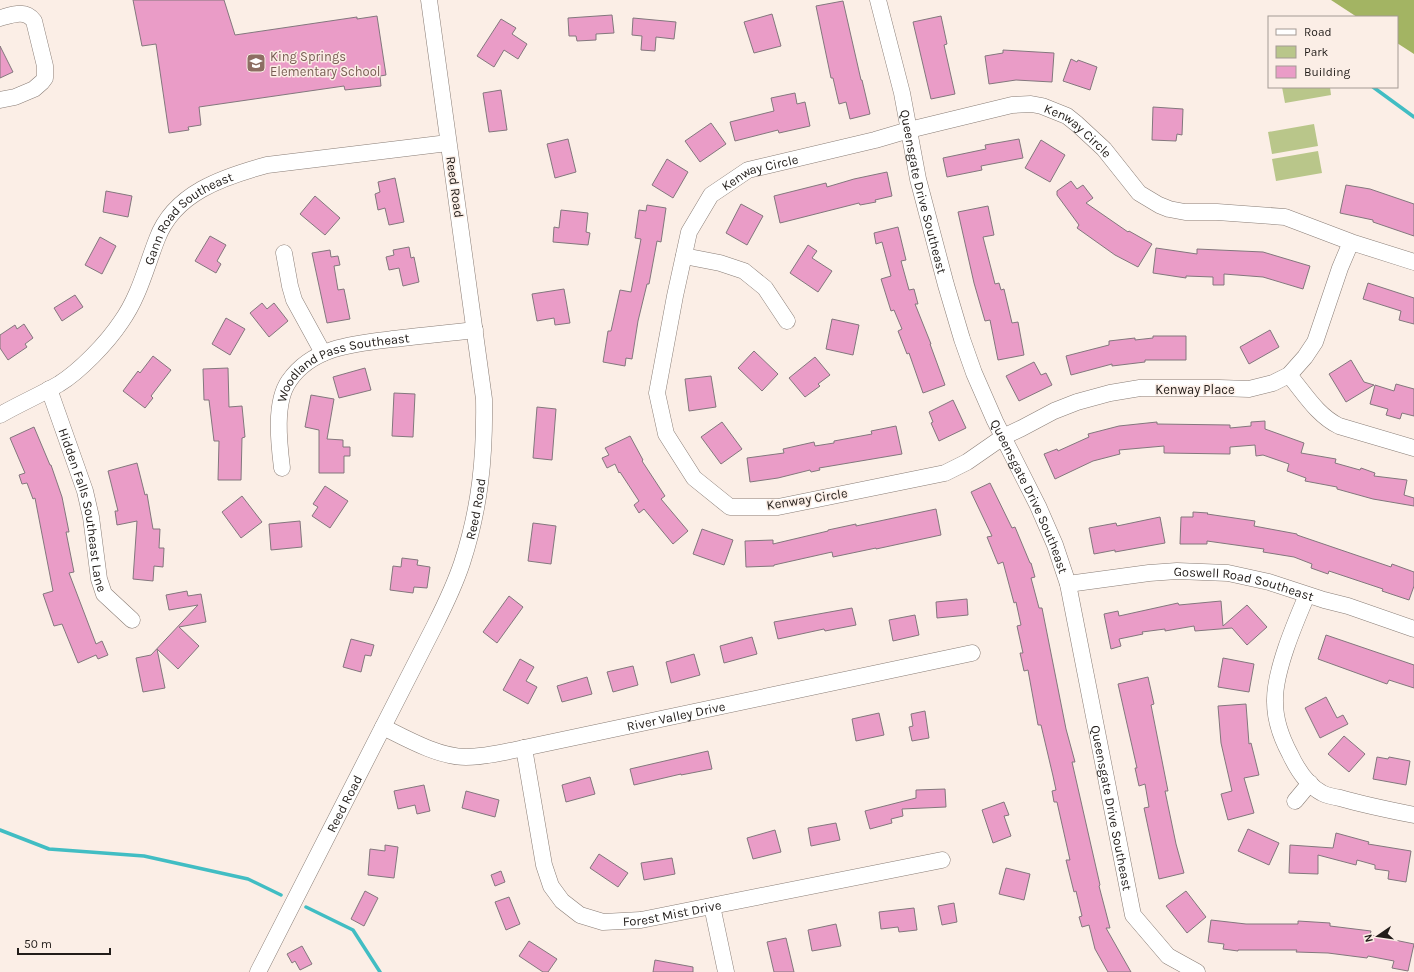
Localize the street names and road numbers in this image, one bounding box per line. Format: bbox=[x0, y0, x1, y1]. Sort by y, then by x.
street label: Kenway Circle bbox=[1042, 100, 1115, 161]
street label: Queensgate Drive Southeast bbox=[898, 108, 950, 275]
street label: Kenway Circle bbox=[718, 151, 800, 193]
street label: Reed Road bbox=[443, 155, 467, 219]
street label: Gann Road Southeast bbox=[141, 169, 235, 267]
street label: Woodland Pass Southeast bbox=[273, 330, 410, 404]
street label: Kenway Place bbox=[1155, 382, 1235, 397]
street label: Queensgate Drive Southeast bbox=[988, 417, 1071, 575]
street label: Hidden Falls Southeast Lane bbox=[56, 426, 110, 594]
street label: Reed Road bbox=[462, 477, 488, 541]
street label: Kenway Circle bbox=[765, 485, 849, 513]
street label: Goswell Road Southeast bbox=[1173, 563, 1316, 604]
street label: River Valley Drive bbox=[625, 698, 727, 734]
street label: Queensgate Drive Southeast bbox=[1088, 724, 1136, 892]
street label: Reed Road bbox=[323, 773, 365, 835]
street label: Forest Mist Drive bbox=[622, 897, 723, 928]

